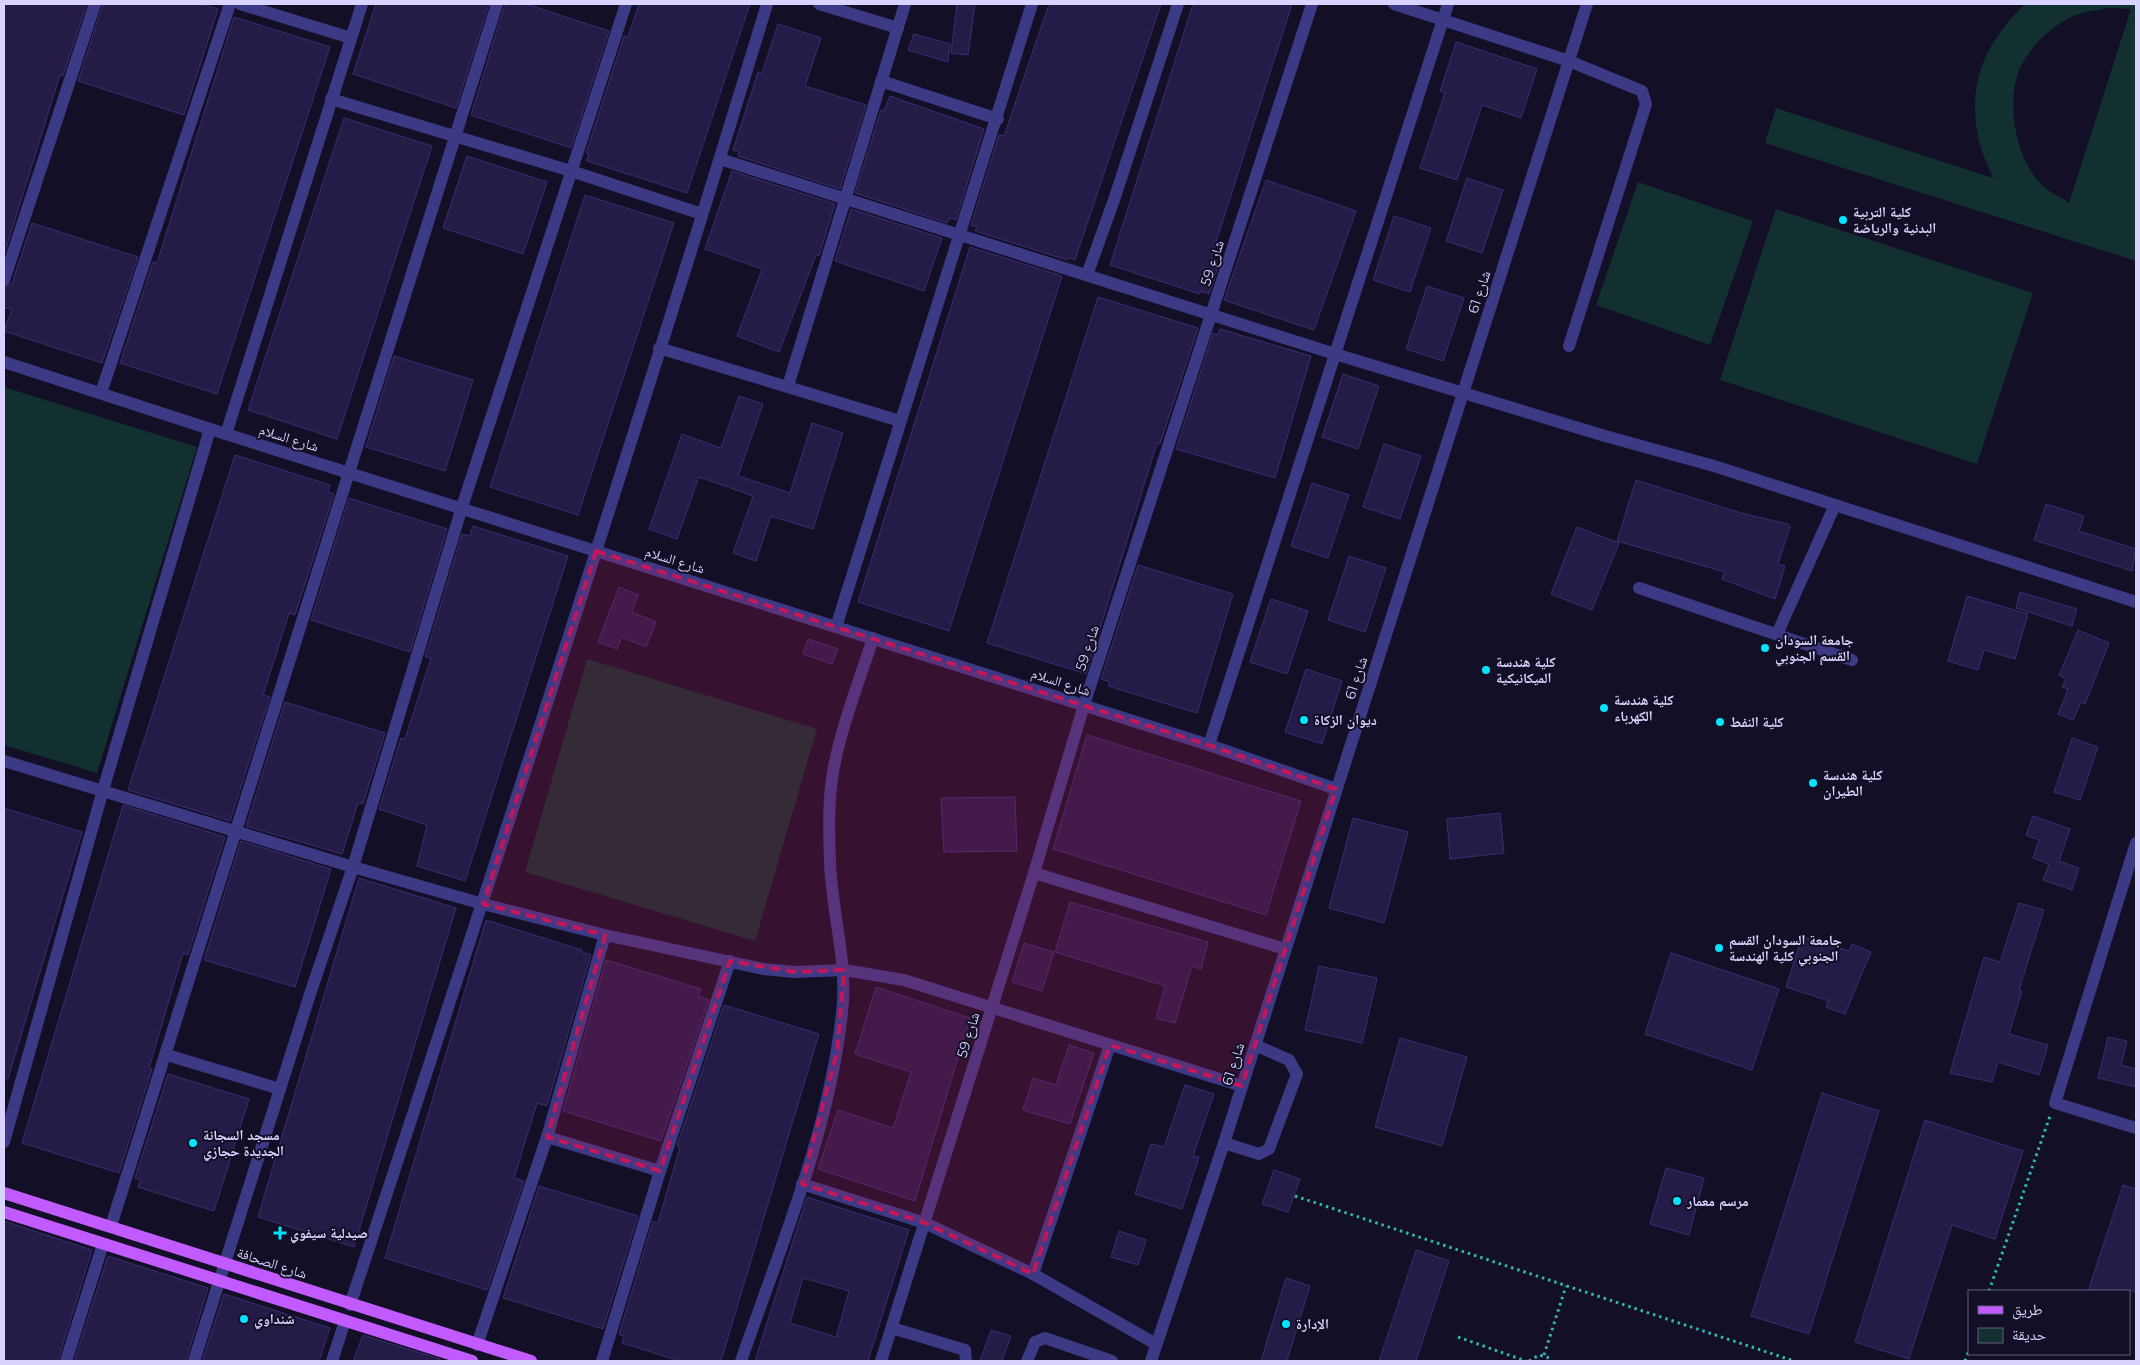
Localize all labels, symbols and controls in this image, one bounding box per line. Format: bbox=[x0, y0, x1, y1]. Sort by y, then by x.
place label: كلية التربية البدنية والرياضة bbox=[1853, 203, 1936, 237]
marker: كلية التربية البدنية والرياضة bbox=[1837, 214, 1849, 226]
street label: شارع 59 bbox=[1196, 238, 1229, 288]
street label: شارع 61 bbox=[1464, 268, 1495, 316]
street label: شارع السلام bbox=[257, 420, 321, 457]
street label: شارع السلام bbox=[643, 542, 707, 579]
street label: شارع 59 bbox=[1071, 623, 1104, 673]
place label: جامعة السودان القسم الجنوبي bbox=[1775, 631, 1854, 667]
marker: جامعة السودان القسم الجنوبي bbox=[1759, 642, 1771, 654]
place label: كلية هندسة الميكانيكية bbox=[1496, 653, 1556, 687]
street label: شارع 61 bbox=[1341, 654, 1372, 702]
street label: شارع السلام bbox=[1029, 664, 1093, 701]
marker: كلية هندسة الميكانيكية bbox=[1480, 664, 1492, 676]
place label: كلية هندسة الكهرباء bbox=[1614, 691, 1674, 725]
marker: كلية هندسة الكهرباء bbox=[1598, 702, 1610, 714]
place label: ديوان الزكاة bbox=[1314, 711, 1377, 729]
place label: كلية النفط bbox=[1730, 713, 1784, 731]
marker: ديوان الزكاة bbox=[1298, 714, 1310, 726]
marker: كلية النفط bbox=[1714, 716, 1726, 728]
place label: كلية هندسة الطيران bbox=[1823, 766, 1883, 800]
marker: كلية هندسة الطيران bbox=[1807, 777, 1819, 789]
place label: جامعة السودان القسم الجنوبي كلية الهندسة bbox=[1729, 931, 1842, 967]
marker: جامعة السودان القسم الجنوبي كلية الهندسة bbox=[1713, 942, 1725, 954]
street label: شارع 59 bbox=[953, 1010, 984, 1060]
street label: شارع 61 bbox=[1218, 1040, 1249, 1088]
place label: مسجد السجانة الجديدة حجازي bbox=[203, 1126, 284, 1162]
marker: مسجد السجانة الجديدة حجازي bbox=[187, 1137, 199, 1149]
place label: مرسم معمار bbox=[1686, 1192, 1749, 1211]
marker: مرسم معمار bbox=[1671, 1195, 1683, 1207]
place label: صيدلية سيفوي bbox=[290, 1224, 368, 1244]
marker: صيدلية سيفوي bbox=[274, 1227, 286, 1239]
street label: شارع الصحافة bbox=[234, 1243, 309, 1284]
legend bbox=[1968, 1290, 2130, 1355]
text: طريق bbox=[2012, 1300, 2043, 1320]
place label: شنداوي bbox=[254, 1310, 295, 1330]
marker: شنداوي bbox=[238, 1313, 250, 1325]
place label: الإدارة bbox=[1296, 1315, 1329, 1333]
marker: الإدارة bbox=[1280, 1318, 1292, 1330]
text: حديقة bbox=[2012, 1325, 2047, 1344]

